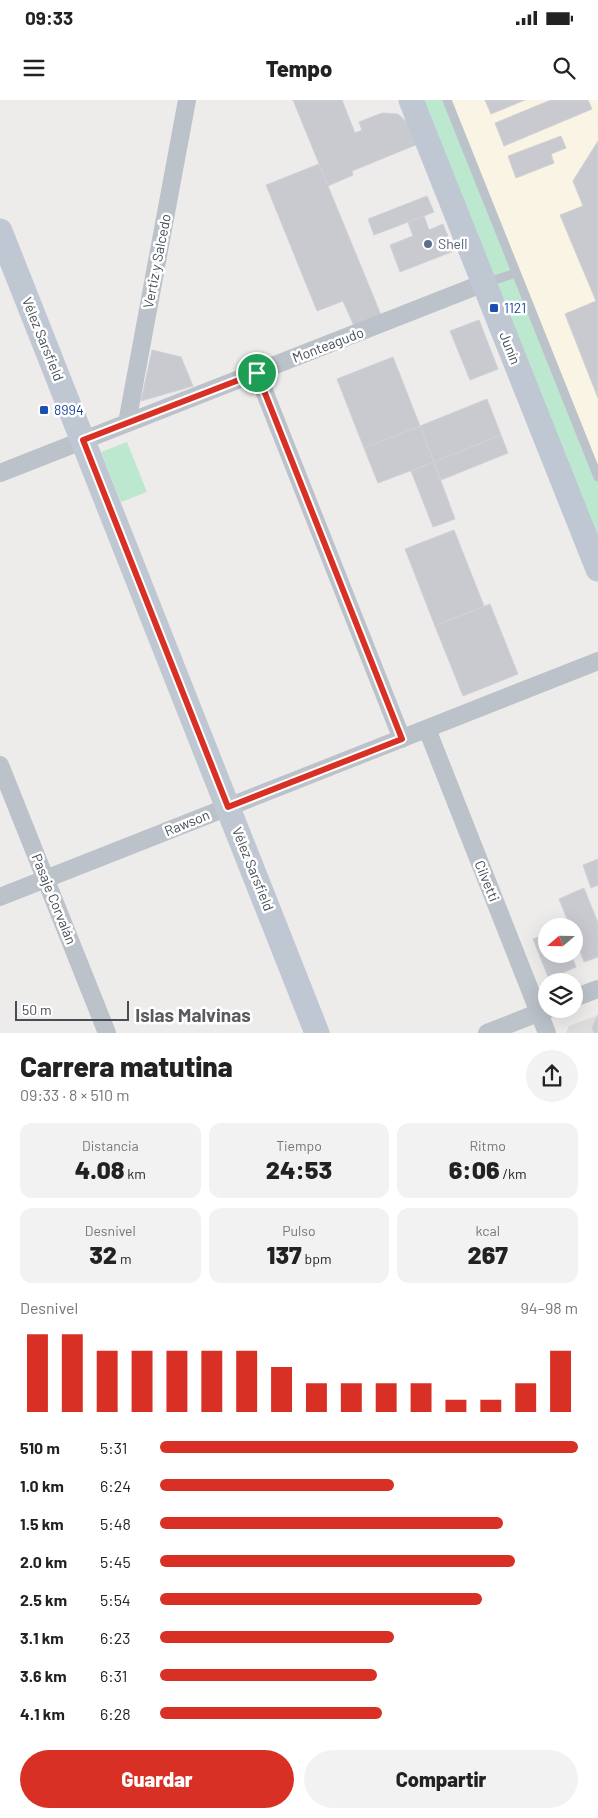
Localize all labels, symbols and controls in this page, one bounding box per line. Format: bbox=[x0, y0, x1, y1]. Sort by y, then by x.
text: 09:33 bbox=[25, 6, 73, 29]
icon: menu bbox=[20, 54, 48, 82]
icon: search bbox=[550, 54, 578, 82]
text: Tempo bbox=[266, 55, 332, 81]
street label: Vertiz y Salcedo bbox=[139, 212, 174, 310]
place label: Shell bbox=[438, 235, 468, 252]
marker: Shell bbox=[422, 238, 434, 250]
street label: Vélez Sarsfield bbox=[19, 294, 68, 383]
place label: 1121 bbox=[504, 299, 526, 316]
marker: 1121 bbox=[488, 302, 500, 314]
street label: Monteagudo bbox=[290, 323, 366, 366]
street label: Junín bbox=[496, 329, 525, 367]
pin bbox=[236, 352, 278, 394]
icon: arrive bbox=[243, 359, 271, 387]
place label: 8994 bbox=[54, 401, 84, 418]
marker: 8994 bbox=[38, 404, 50, 416]
street label: Rawson bbox=[162, 806, 212, 839]
street label: Vélez Sarsfield bbox=[229, 824, 278, 913]
street label: Pasaje Corvalán bbox=[29, 851, 80, 947]
street label: Cilvetti bbox=[472, 858, 503, 904]
north arrow bbox=[538, 918, 582, 962]
map controls bbox=[538, 918, 583, 1018]
button: layers bbox=[538, 973, 583, 1018]
scale bar bbox=[15, 998, 129, 1021]
text: 50 m bbox=[22, 1001, 51, 1018]
district label: Islas Malvinas bbox=[135, 1003, 251, 1026]
text: Carrera matutina bbox=[20, 1049, 233, 1083]
button: share bbox=[526, 1050, 578, 1102]
text: 09:33 · 8 × 510 m bbox=[20, 1085, 129, 1104]
text: Distancia bbox=[82, 1137, 139, 1154]
text: Tiempo bbox=[276, 1137, 322, 1154]
text: Ritmo bbox=[469, 1137, 506, 1154]
text: 4.08 bbox=[75, 1154, 124, 1184]
text: 24:53 bbox=[266, 1154, 332, 1184]
text: 6:06 bbox=[449, 1154, 500, 1184]
text: km bbox=[124, 1165, 146, 1182]
text: /km bbox=[500, 1165, 527, 1182]
text: Desnivel bbox=[85, 1222, 136, 1239]
text: Pulso bbox=[282, 1222, 316, 1239]
text: kcal bbox=[475, 1222, 500, 1239]
text: 32 bbox=[89, 1239, 117, 1269]
text: 137 bbox=[267, 1239, 302, 1269]
text: 267 bbox=[467, 1239, 508, 1269]
text: m bbox=[117, 1250, 131, 1267]
text: bpm bbox=[302, 1250, 331, 1267]
text: Desnivel bbox=[20, 1298, 78, 1317]
text: 94–98 m bbox=[521, 1298, 578, 1317]
text: 510 m bbox=[20, 1438, 60, 1457]
text: 5:31 bbox=[100, 1438, 127, 1457]
text: 1.0 km bbox=[20, 1476, 64, 1495]
text: 6:24 bbox=[100, 1476, 131, 1495]
text: 1.5 km bbox=[20, 1514, 64, 1533]
text: 5:48 bbox=[100, 1514, 131, 1533]
text: 2.0 km bbox=[20, 1552, 67, 1571]
text: 5:45 bbox=[100, 1552, 131, 1571]
text: 2.5 km bbox=[20, 1590, 67, 1609]
text: 5:54 bbox=[100, 1590, 131, 1609]
text: 3.1 km bbox=[20, 1628, 64, 1647]
text: 6:23 bbox=[100, 1628, 130, 1647]
text: 3.6 km bbox=[20, 1666, 67, 1685]
text: 6:31 bbox=[100, 1666, 127, 1685]
text: 4.1 km bbox=[20, 1704, 65, 1723]
text: 6:28 bbox=[100, 1704, 131, 1723]
button: Guardar bbox=[20, 1750, 294, 1808]
button: Compartir bbox=[304, 1750, 578, 1808]

